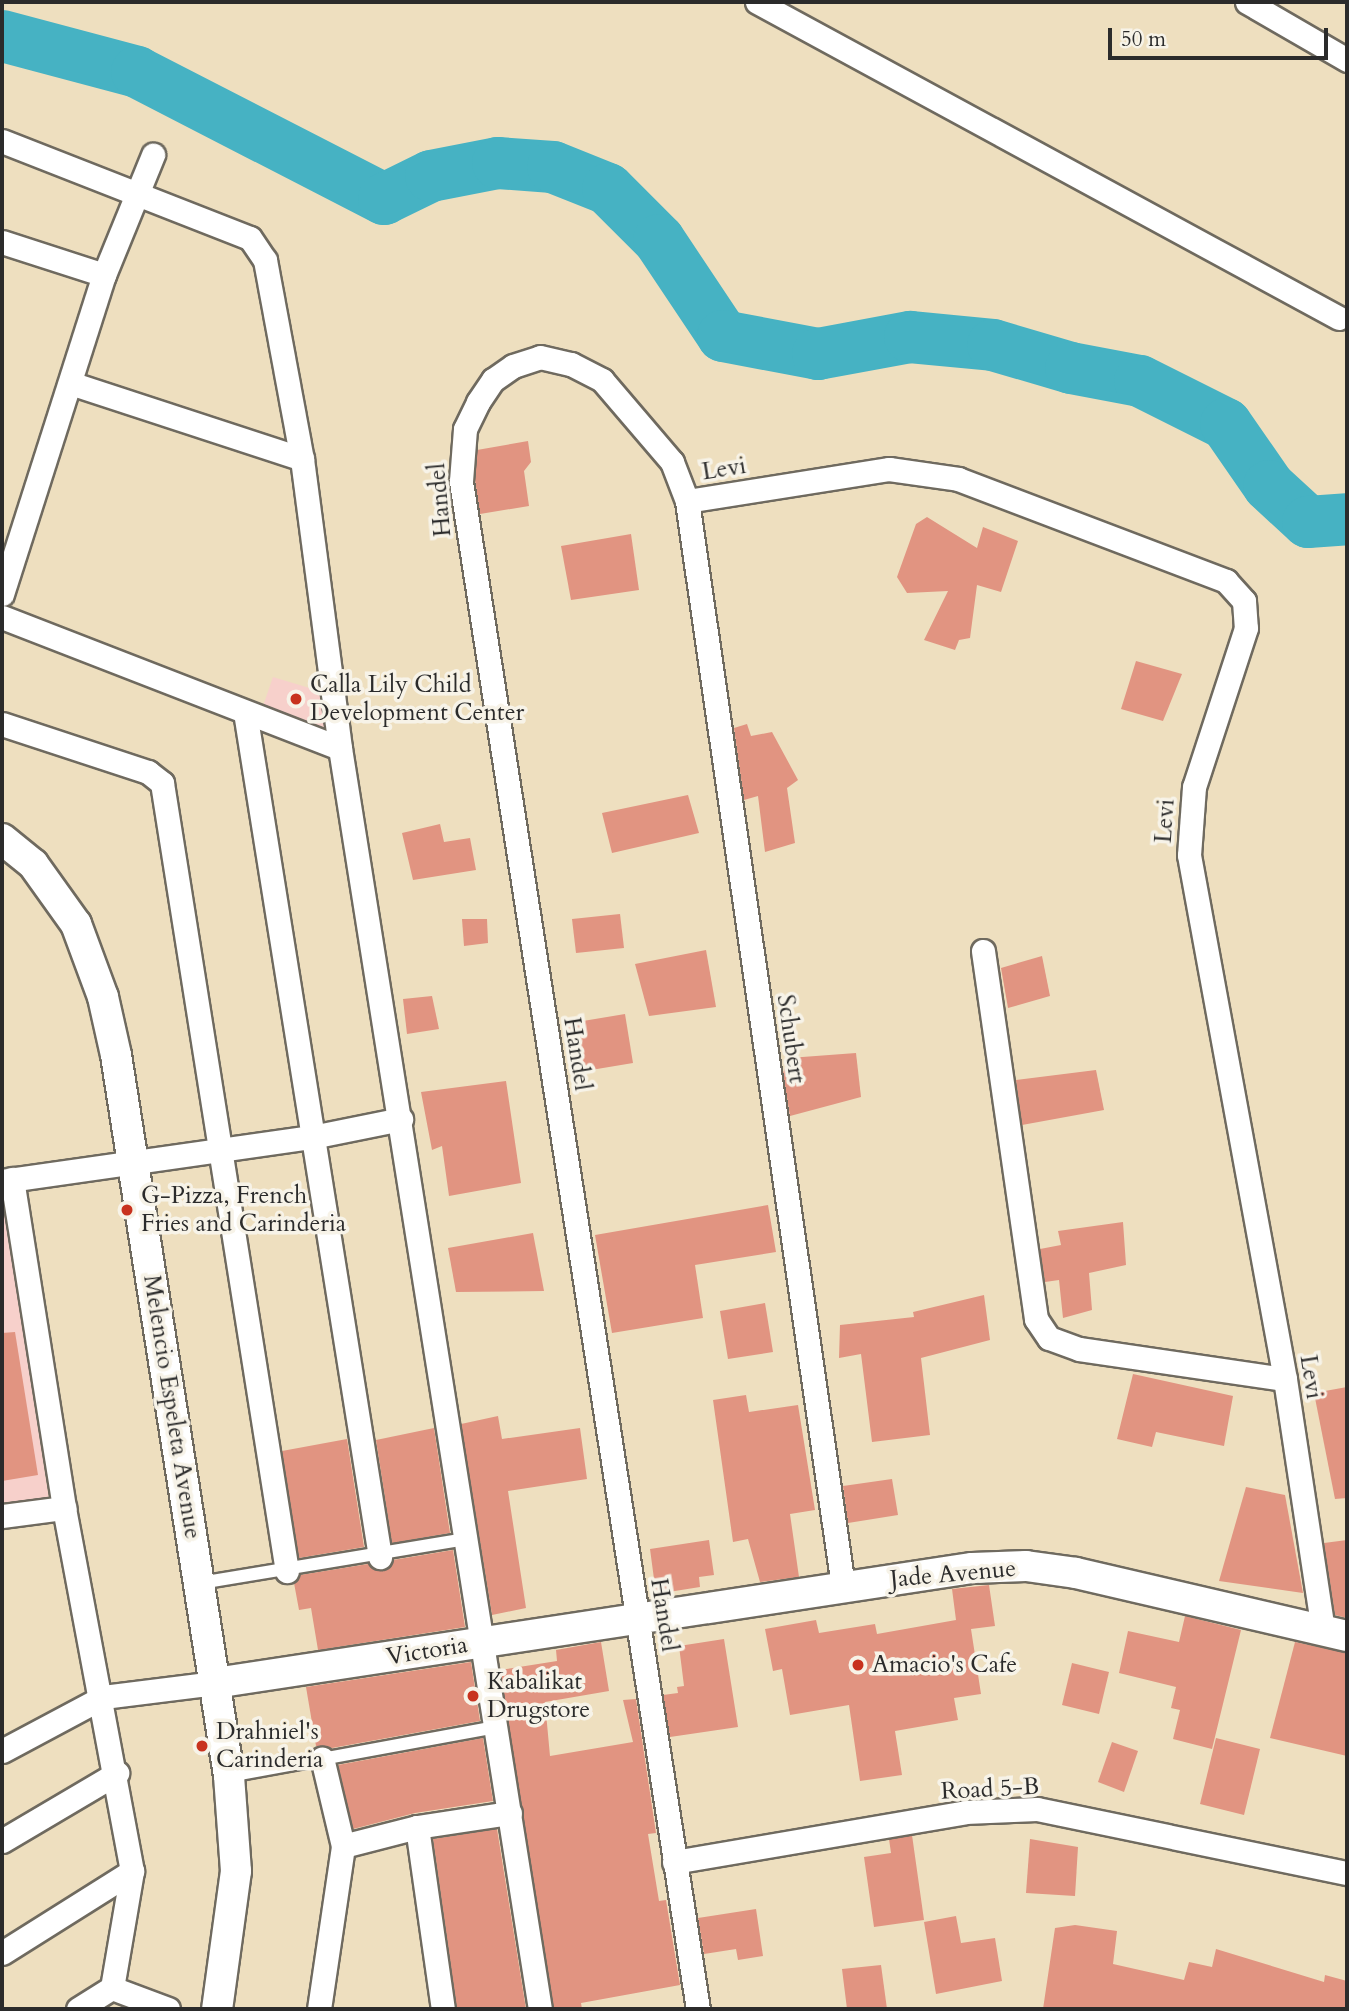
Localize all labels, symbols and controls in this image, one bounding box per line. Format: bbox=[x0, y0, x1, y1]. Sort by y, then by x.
scale bar bbox=[1111, 14, 1332, 58]
text: 50 m bbox=[1121, 25, 1166, 54]
street label: Levi bbox=[700, 451, 748, 487]
street label: Handel bbox=[422, 462, 458, 538]
place label: Calla Lily Child Development Center bbox=[310, 671, 524, 727]
marker: Calla Lily Child Development Center bbox=[288, 691, 304, 707]
street label: Levi bbox=[1149, 798, 1181, 844]
street label: Schubert bbox=[771, 993, 811, 1085]
street label: Handel bbox=[557, 1015, 597, 1093]
place label: G-Pizza, French Fries and Carinderia bbox=[141, 1182, 346, 1238]
marker: G-Pizza, French Fries and Carinderia bbox=[119, 1202, 135, 1218]
street label: Melencio Espeleta Avenue bbox=[137, 1273, 207, 1541]
street label: Levi bbox=[1293, 1353, 1329, 1401]
street label: Jade Avenue bbox=[889, 1554, 1017, 1594]
street label: Handel bbox=[644, 1576, 684, 1654]
street label: Victoria bbox=[384, 1630, 470, 1672]
place label: Amacio's Cafe bbox=[872, 1651, 1017, 1679]
marker: Amacio's Cafe bbox=[850, 1657, 866, 1673]
place label: Kabalikat Drugstore bbox=[487, 1668, 590, 1724]
marker: Kabalikat Drugstore bbox=[465, 1688, 481, 1704]
place label: Drahniel's Carinderia bbox=[216, 1718, 323, 1774]
marker: Drahniel's Carinderia bbox=[194, 1738, 210, 1754]
street label: Road 5-B bbox=[940, 1772, 1040, 1806]

